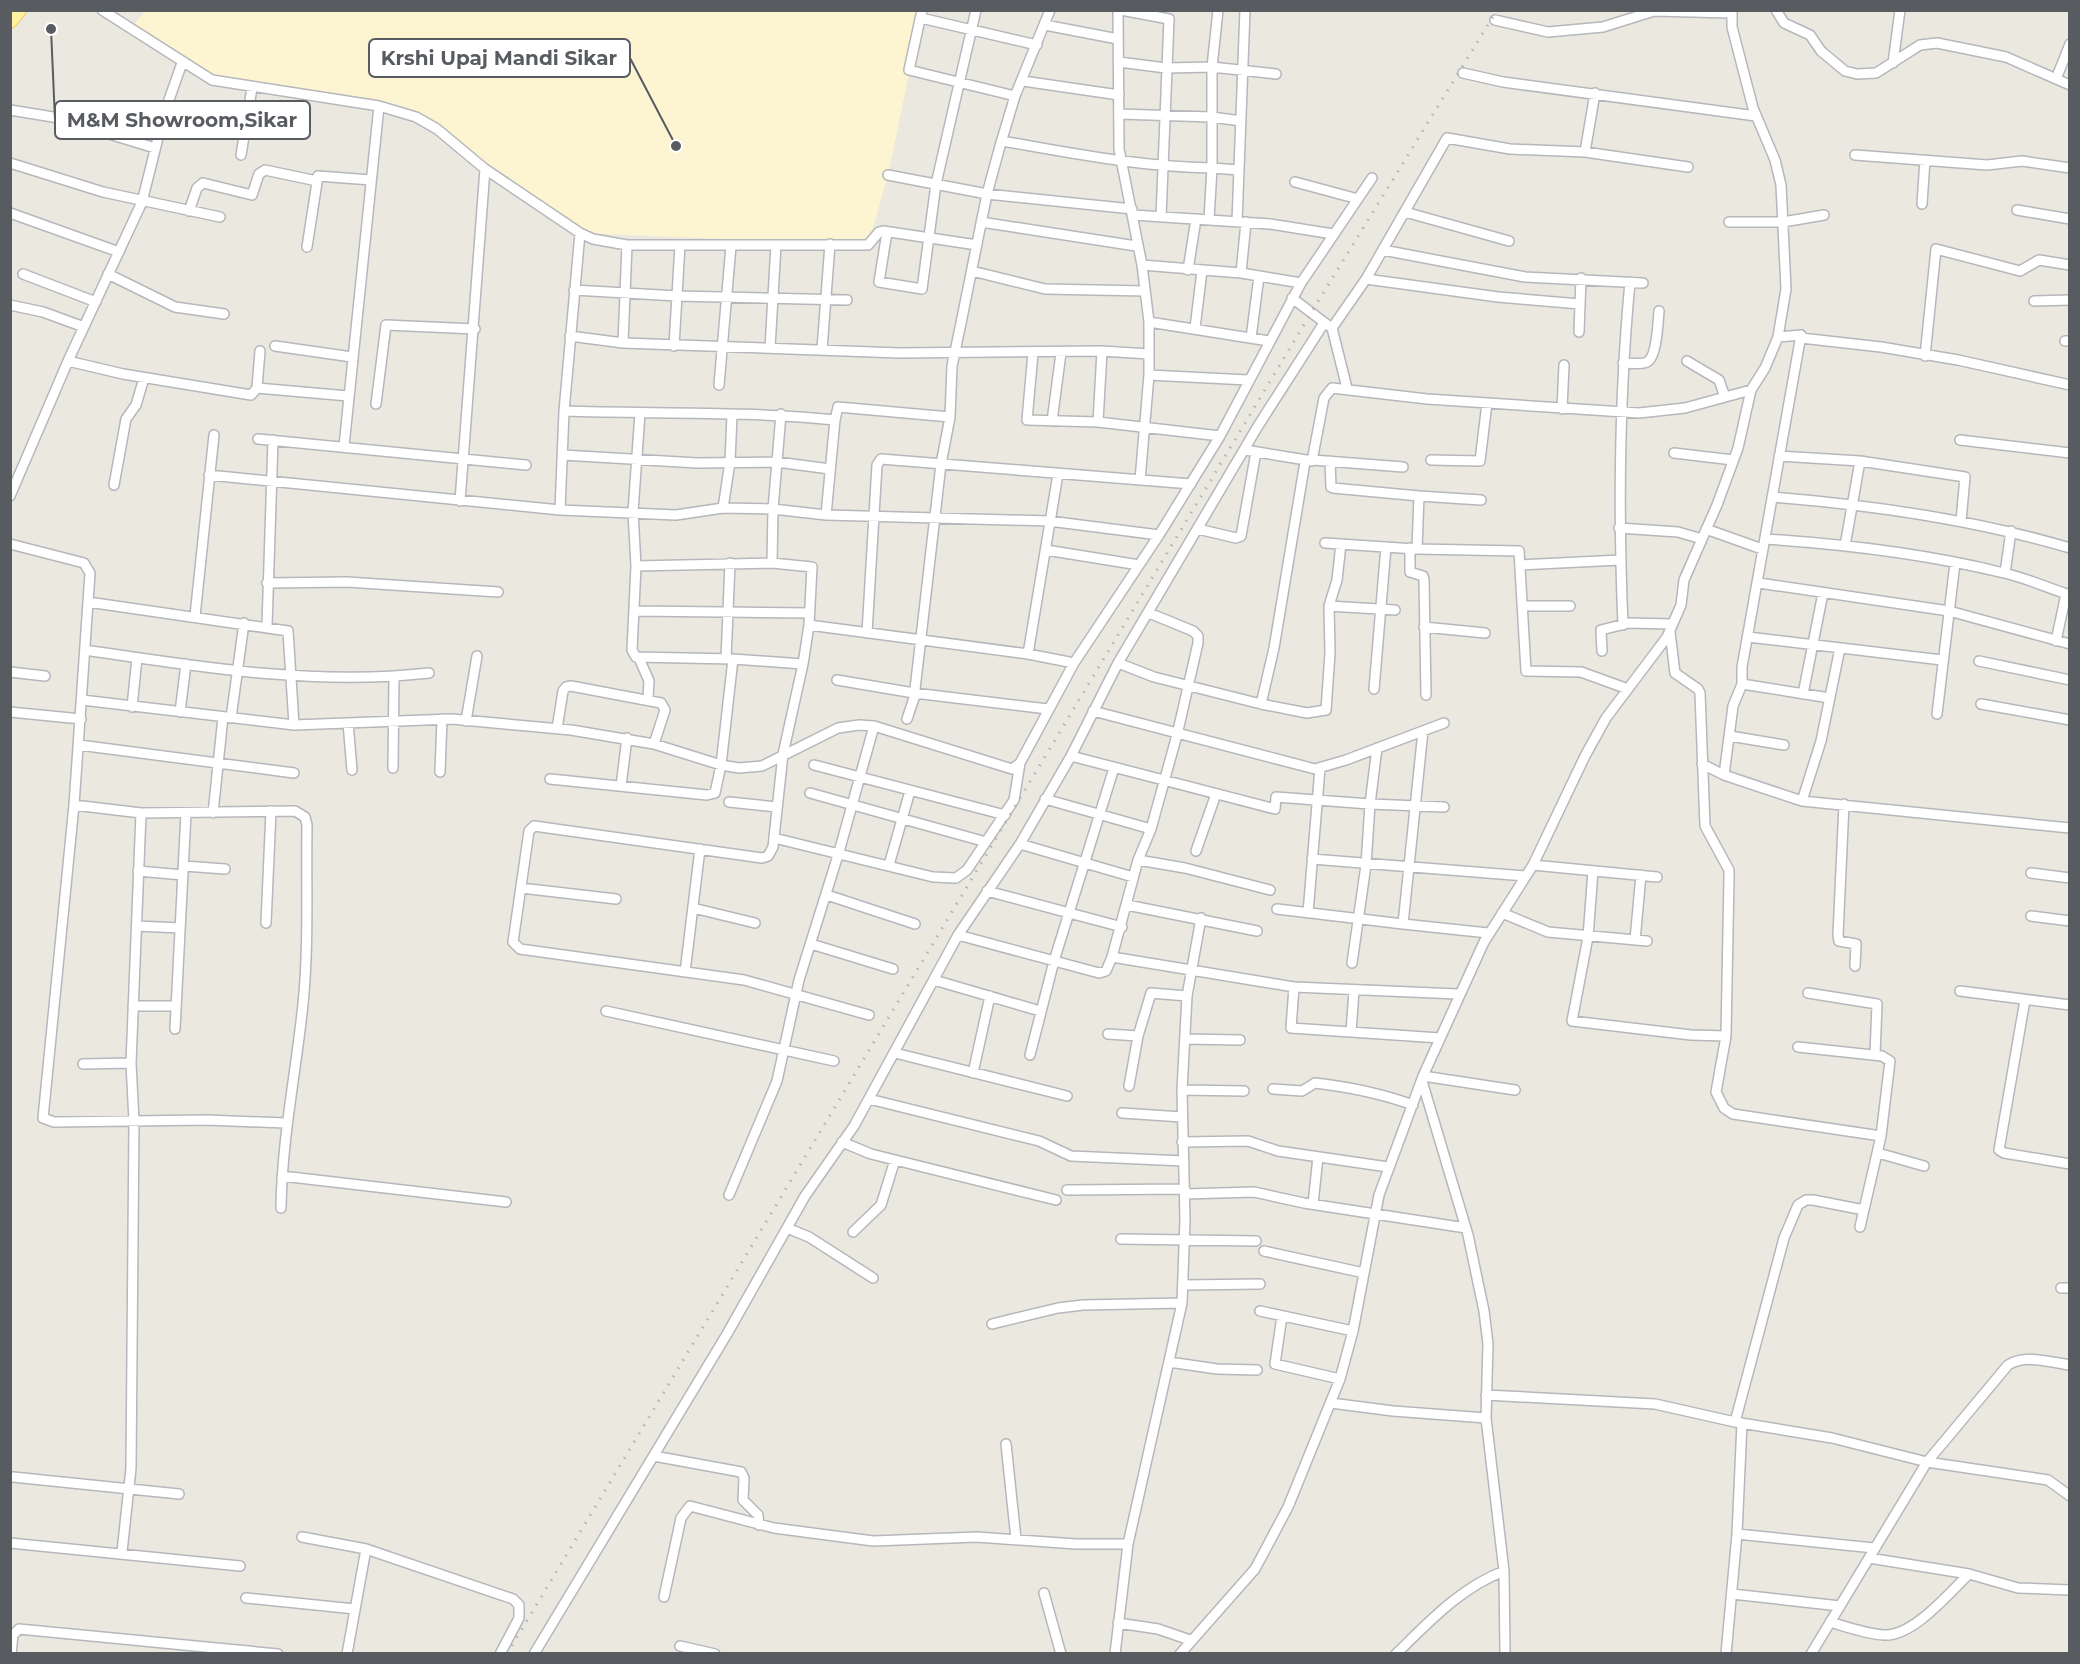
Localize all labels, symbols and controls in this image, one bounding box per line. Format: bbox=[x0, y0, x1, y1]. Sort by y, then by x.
callout: Krshi Upaj Mandi Sikar bbox=[369, 39, 630, 77]
text: Krshi Upaj Mandi Sikar bbox=[381, 46, 618, 70]
callout: M&M Showroom,Sikar bbox=[55, 101, 310, 139]
text: M&M Showroom,Sikar bbox=[67, 108, 298, 132]

